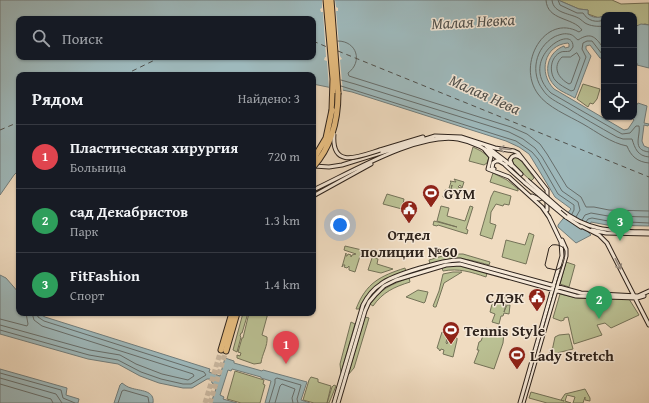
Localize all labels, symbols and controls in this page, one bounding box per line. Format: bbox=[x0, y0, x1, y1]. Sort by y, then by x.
water label: Малая Невка bbox=[431, 7, 516, 35]
map controls bbox=[601, 12, 637, 120]
button: + bbox=[601, 12, 637, 48]
search box bbox=[16, 16, 316, 60]
icon: search bbox=[30, 27, 52, 49]
text: Поиск bbox=[62, 28, 103, 49]
button: − bbox=[601, 48, 637, 84]
water label: Малая Нева bbox=[446, 68, 525, 121]
button: locate bbox=[601, 84, 637, 120]
text: Рядом bbox=[32, 86, 83, 111]
text: Найдено: 3 bbox=[238, 89, 300, 108]
text: Пластическая хирургия bbox=[70, 137, 238, 158]
one-way arrow bbox=[499, 146, 512, 153]
text: 1 bbox=[42, 147, 48, 166]
text: 720 m bbox=[268, 147, 300, 166]
text: Больница bbox=[70, 158, 126, 177]
sports icon: GYM bbox=[421, 183, 441, 208]
place label: GYM bbox=[444, 183, 475, 204]
public building icon: Отдел полиции №60 bbox=[399, 199, 419, 224]
text: сад Декабристов bbox=[70, 201, 188, 222]
pin: 3 bbox=[607, 208, 633, 241]
text: 2 bbox=[42, 211, 48, 230]
text: 1.3 km bbox=[264, 211, 300, 230]
your location bbox=[330, 215, 350, 235]
text: Парк bbox=[70, 222, 98, 241]
place label: Отдел полиции №60 bbox=[361, 224, 458, 262]
one-way arrow bbox=[615, 257, 622, 269]
text: FitFashion bbox=[70, 265, 140, 286]
text: 3 bbox=[42, 275, 48, 294]
text: 1.4 km bbox=[264, 275, 300, 294]
text: Спорт bbox=[70, 286, 104, 305]
pin: 2 bbox=[586, 286, 612, 319]
place label: СДЭК bbox=[486, 287, 524, 308]
public building icon: СДЭК bbox=[527, 287, 547, 312]
sports icon: Tennis Style bbox=[441, 320, 461, 345]
place label: Tennis Style bbox=[464, 320, 545, 341]
pin: 1 bbox=[273, 331, 299, 364]
sports icon: Lady Stretch bbox=[507, 345, 527, 370]
place label: Lady Stretch bbox=[530, 345, 614, 366]

